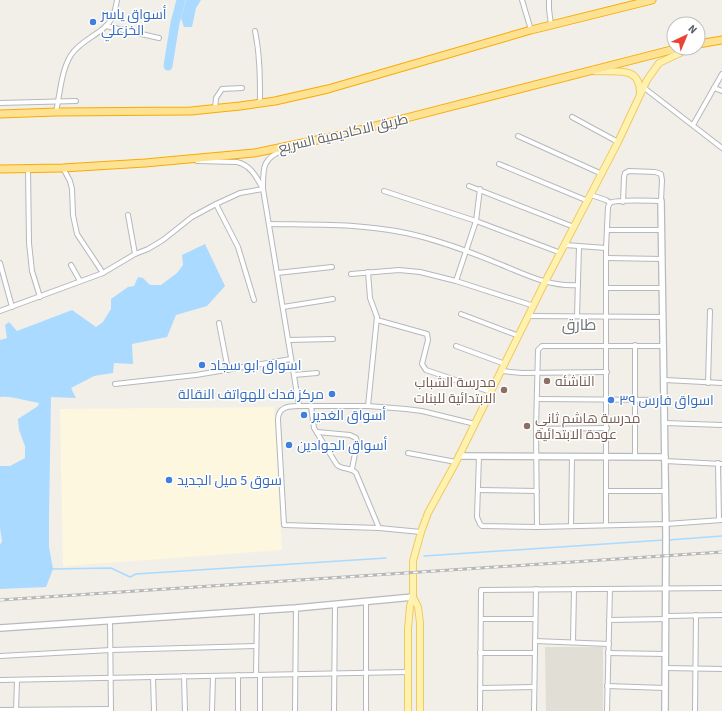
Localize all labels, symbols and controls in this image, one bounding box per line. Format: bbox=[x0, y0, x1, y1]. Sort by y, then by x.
place label: أسواق ياسر الخزعلي bbox=[100, 5, 167, 42]
north arrow bbox=[666, 16, 706, 56]
marker: أسواق ياسر الخزعلي bbox=[88, 17, 98, 27]
text: N bbox=[685, 21, 700, 37]
street label: طريق الاكاديمية السريع bbox=[276, 109, 410, 159]
district label: طارق bbox=[562, 314, 596, 336]
place label: اسواق ابو سجاد bbox=[210, 356, 301, 376]
marker: اسواق ابو سجاد bbox=[197, 360, 207, 370]
place label: الناشئه bbox=[555, 372, 595, 392]
place label: مدرسة الشباب الابتدائية للبنات bbox=[414, 373, 496, 409]
marker: الناشئه bbox=[542, 376, 552, 386]
place label: مركز فدك للهواتف النقالة bbox=[178, 385, 324, 405]
marker: مدرسة الشباب الابتدائية للبنات bbox=[499, 385, 509, 395]
marker: مركز فدك للهواتف النقالة bbox=[327, 389, 337, 399]
place label: اسواق فارس ٣٩ bbox=[619, 391, 714, 411]
marker: اسواق فارس ٣٩ bbox=[606, 395, 616, 405]
place label: أسواق الغدير bbox=[311, 406, 386, 426]
place label: مدرسة هاشم ثاني عودة الابتدائية bbox=[535, 409, 641, 445]
marker: أسواق الغدير bbox=[299, 410, 309, 420]
marker: مدرسة هاشم ثاني عودة الابتدائية bbox=[522, 421, 532, 431]
place label: أسواق الجوادين bbox=[297, 436, 388, 456]
marker: أسواق الجوادين bbox=[284, 440, 294, 450]
place label: سوق 5 ميل الجديد bbox=[177, 471, 282, 491]
marker: سوق 5 ميل الجديد bbox=[164, 475, 174, 485]

